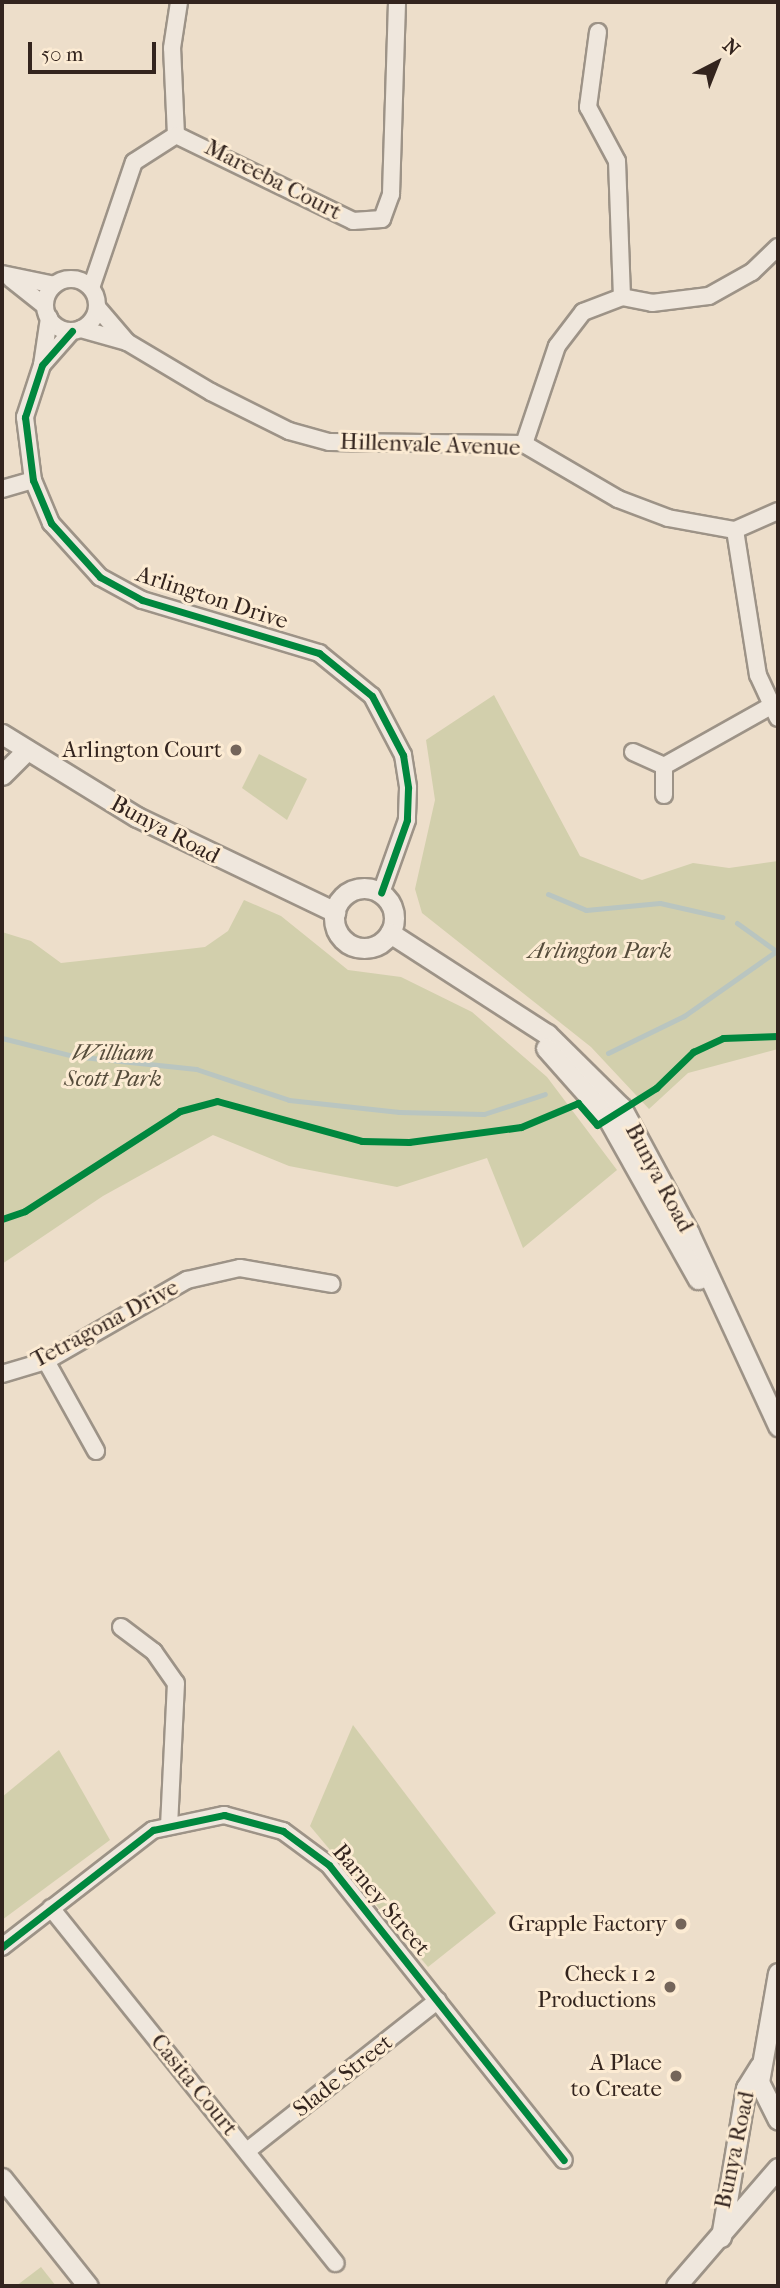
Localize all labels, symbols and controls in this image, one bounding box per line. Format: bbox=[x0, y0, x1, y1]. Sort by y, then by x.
scale bar bbox=[32, 28, 159, 72]
north arrow bbox=[682, 28, 752, 98]
text: N bbox=[718, 34, 744, 60]
text: 50 m bbox=[41, 42, 84, 66]
street label: Mareeba Court bbox=[200, 134, 346, 226]
street label: Hillenvale Avenue bbox=[339, 428, 521, 462]
street label: Arlington Drive bbox=[133, 560, 291, 636]
place label: Arlington Court bbox=[62, 736, 222, 764]
marker: Arlington Court bbox=[228, 742, 244, 758]
street label: Bunya Road bbox=[106, 790, 224, 870]
park label: Arlington Park bbox=[528, 937, 672, 965]
park label: William Scott Park bbox=[64, 1039, 162, 1093]
street label: Bunya Road bbox=[619, 1119, 699, 1237]
street label: Tetragona Drive bbox=[27, 1274, 183, 1374]
street label: Barney Street bbox=[326, 1838, 436, 1962]
place label: Grapple Factory bbox=[508, 1910, 667, 1938]
marker: Grapple Factory bbox=[673, 1916, 689, 1932]
place label: Check 1 2 Productions bbox=[537, 1960, 656, 2014]
marker: Check 1 2 Productions bbox=[662, 1979, 678, 1995]
street label: Casita Court bbox=[145, 2028, 243, 2142]
street label: Slade Street bbox=[288, 2029, 398, 2123]
place label: A Place to Create bbox=[571, 2049, 662, 2103]
marker: A Place to Create bbox=[668, 2068, 684, 2084]
street label: Bunya Road bbox=[709, 2089, 761, 2211]

